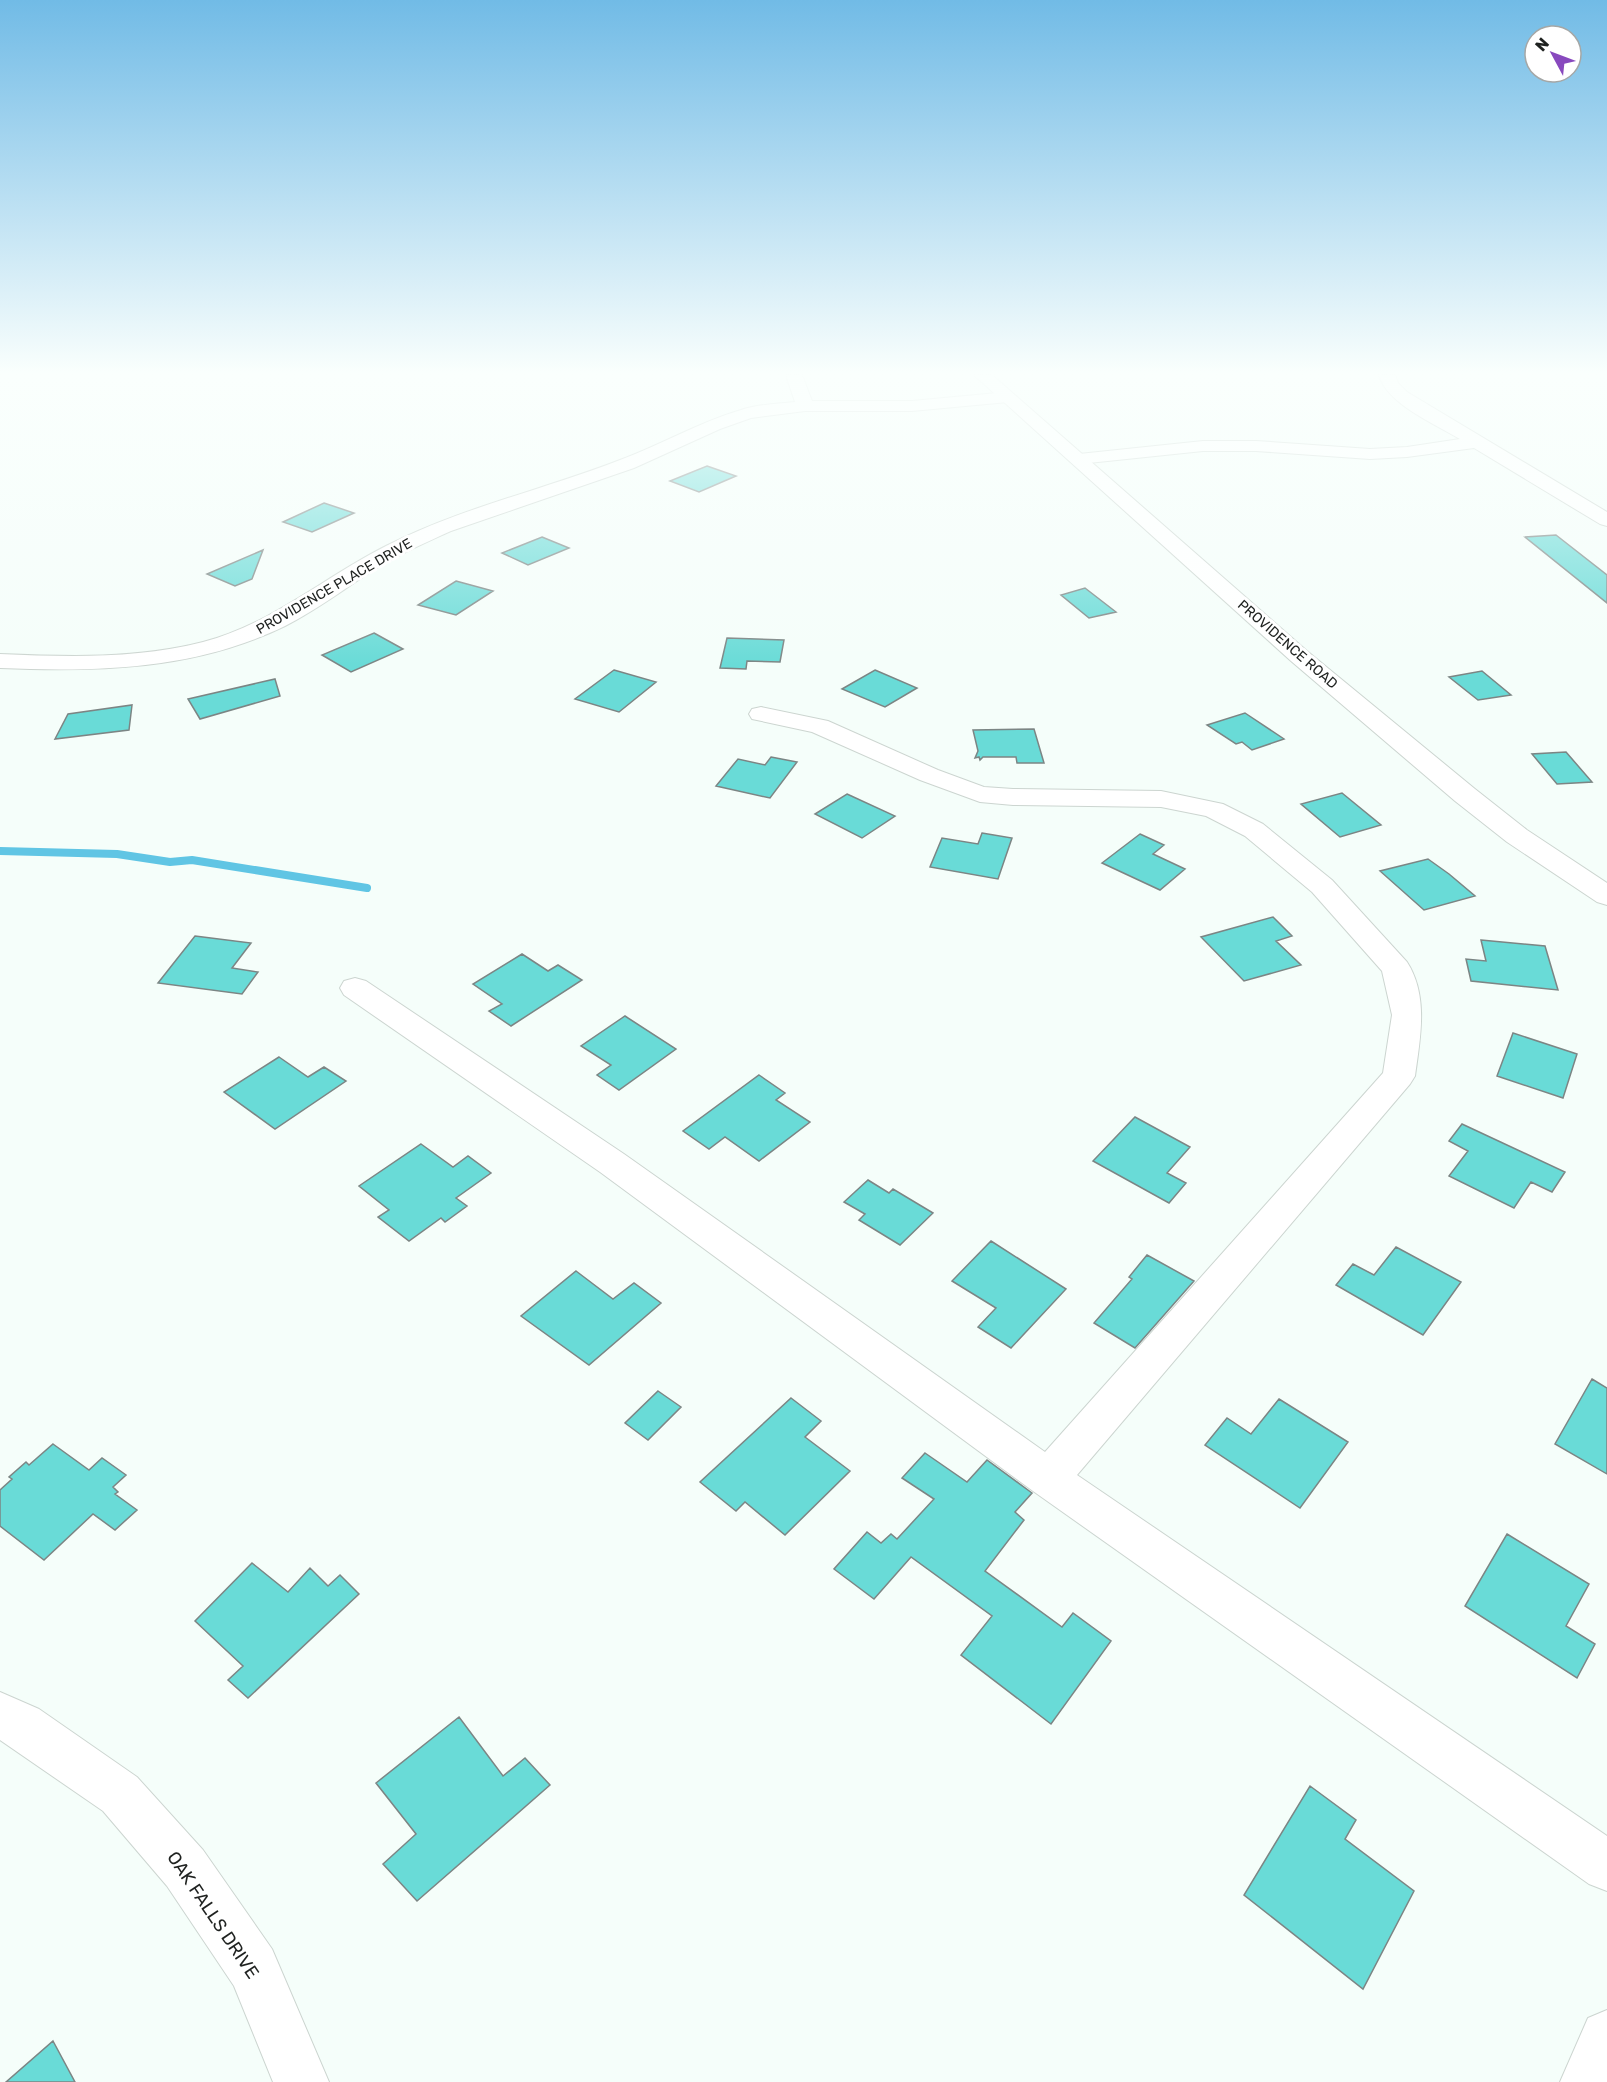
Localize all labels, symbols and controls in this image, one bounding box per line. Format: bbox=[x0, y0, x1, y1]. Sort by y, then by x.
north arrow bbox=[1523, 24, 1583, 84]
text: N bbox=[1531, 34, 1553, 55]
street label: PROVIDENCE PLACE DRIVE bbox=[253, 535, 415, 638]
street label: PROVIDENCE ROAD bbox=[1234, 596, 1341, 692]
street label: OAK FALLS DRIVE bbox=[162, 1847, 264, 1983]

